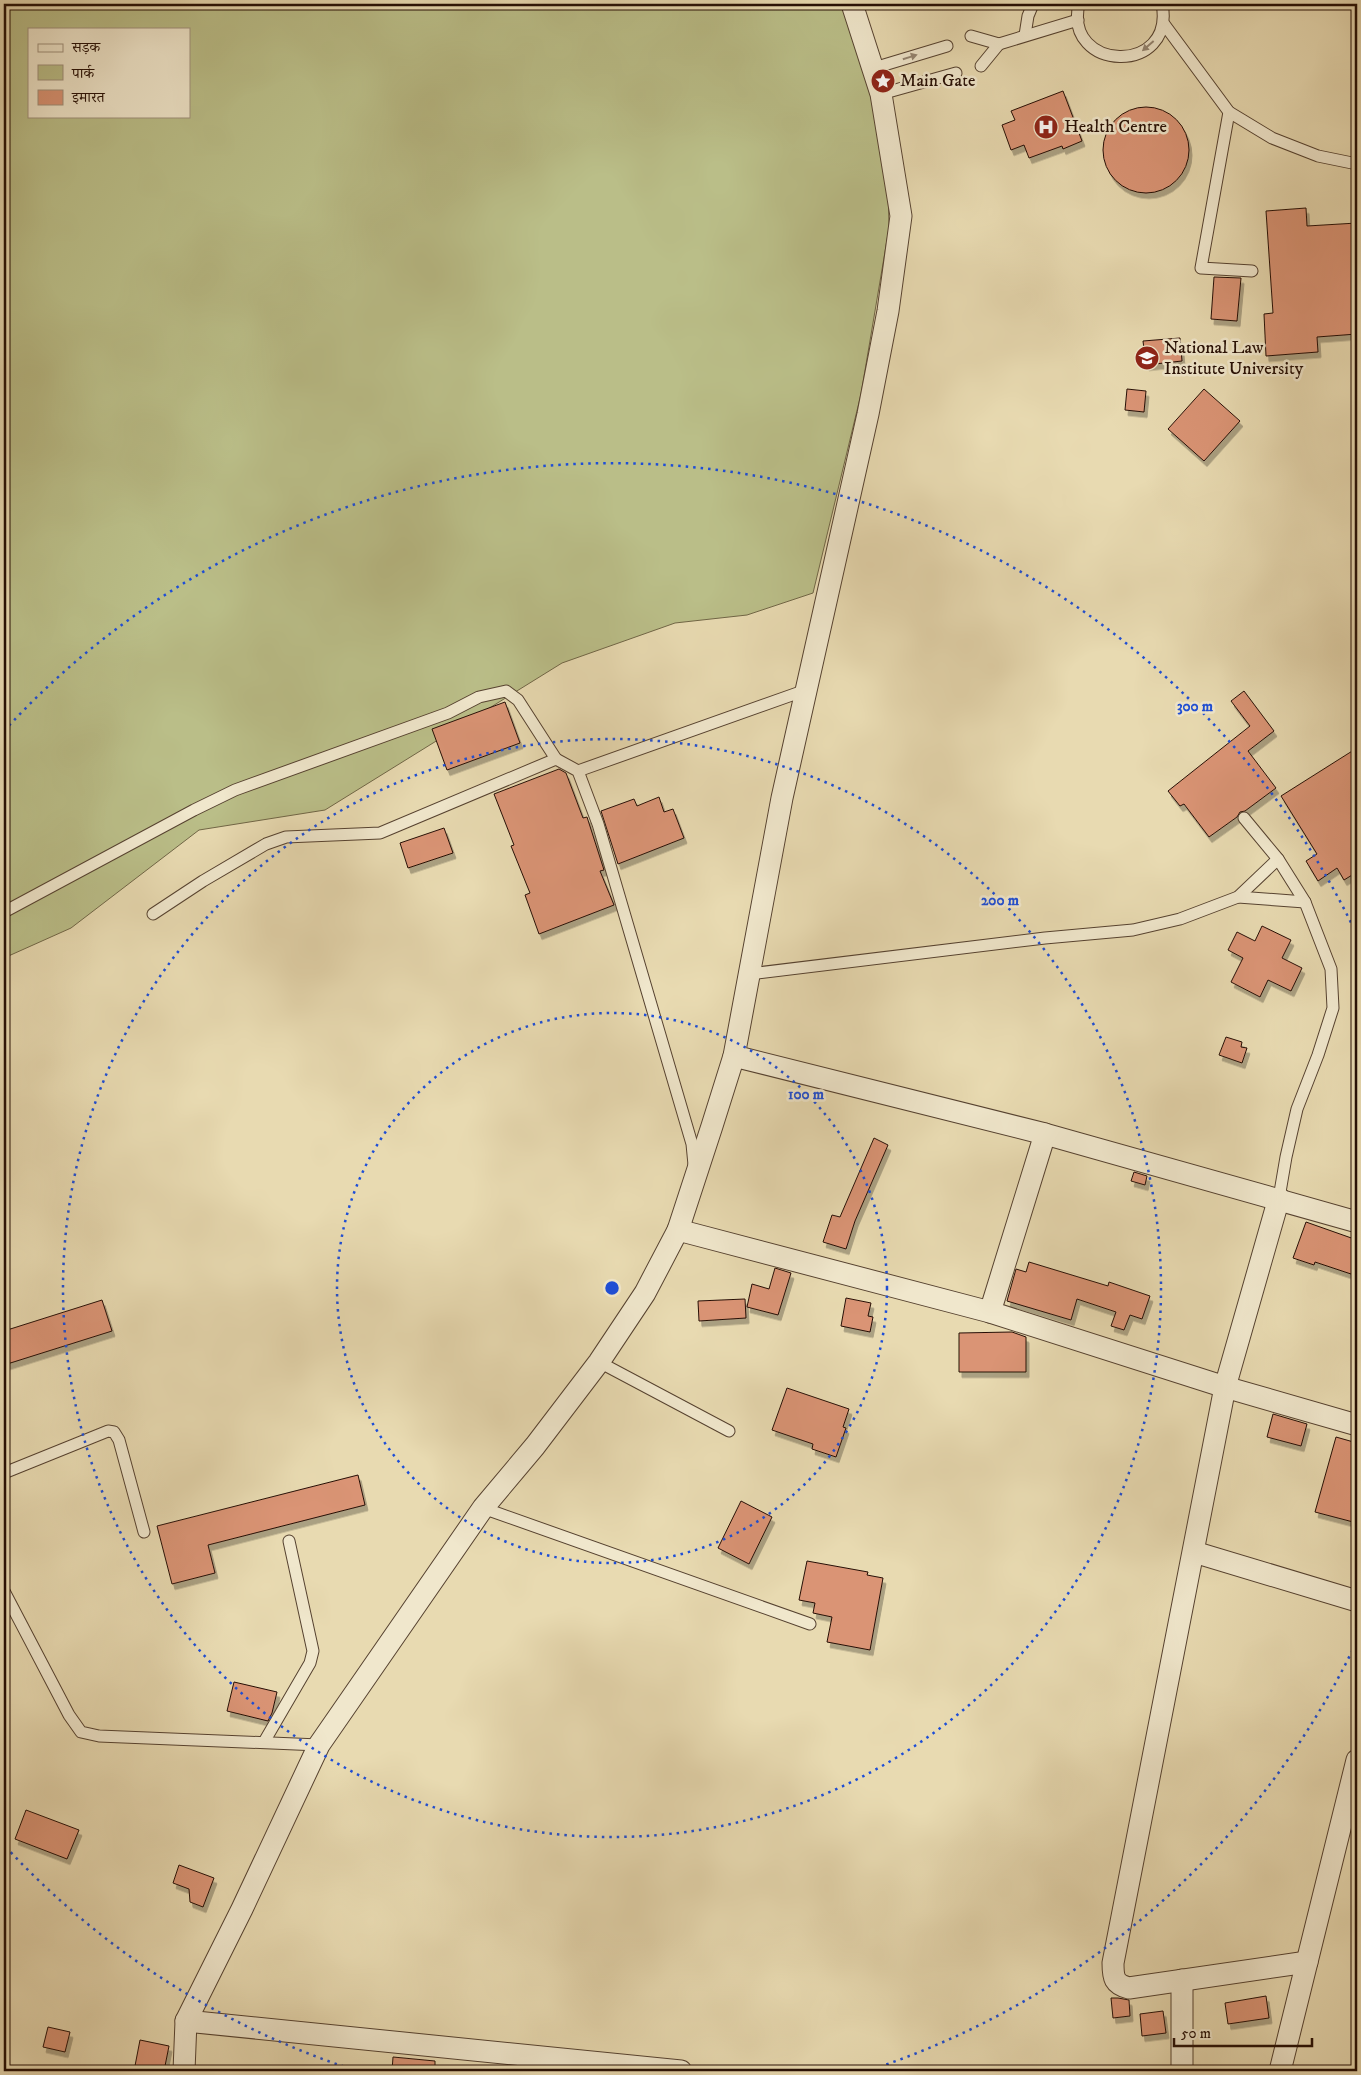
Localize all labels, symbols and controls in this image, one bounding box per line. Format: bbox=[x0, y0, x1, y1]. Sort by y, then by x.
legend bbox=[28, 28, 190, 118]
text: सड़क bbox=[71, 38, 101, 57]
one-way arrow bbox=[1141, 41, 1154, 52]
one-way arrow bbox=[903, 52, 918, 60]
text: पार्क bbox=[71, 64, 95, 83]
place icon: Main Gate bbox=[870, 68, 896, 94]
place label: Main Gate bbox=[900, 70, 975, 92]
text: इमारत bbox=[71, 88, 106, 107]
hospital icon: Health Centre bbox=[1033, 114, 1059, 140]
place label: Health Centre bbox=[1064, 116, 1167, 138]
place label: National Law Institute University bbox=[1164, 337, 1304, 380]
school or university icon: National Law Institute University bbox=[1134, 345, 1160, 371]
text: 300 m bbox=[1177, 697, 1214, 716]
text: 200 m bbox=[981, 891, 1020, 910]
text: 100 m bbox=[788, 1085, 825, 1104]
centre of rings bbox=[603, 1279, 621, 1297]
scale bar bbox=[1174, 2015, 1311, 2047]
text: 50 m bbox=[1181, 2024, 1211, 2043]

